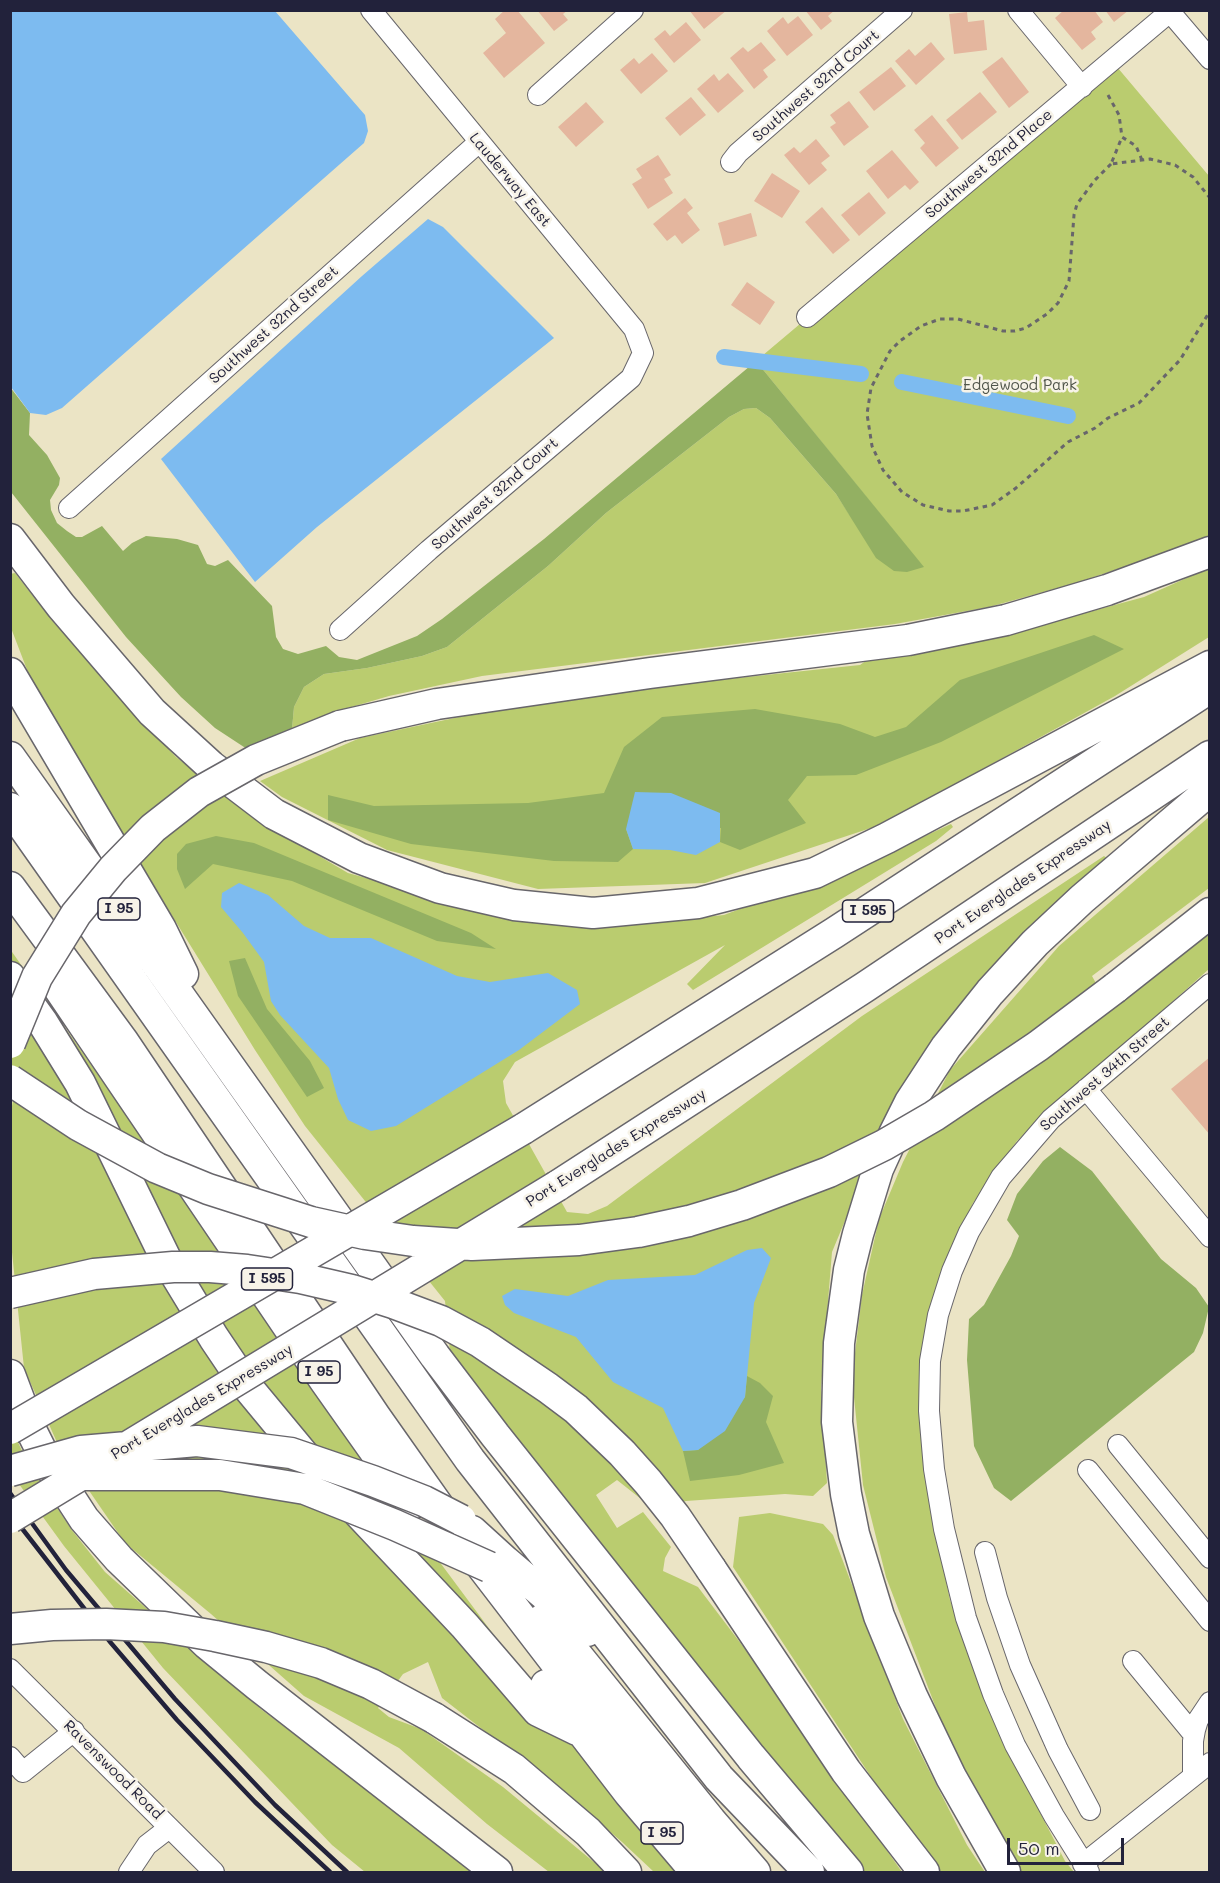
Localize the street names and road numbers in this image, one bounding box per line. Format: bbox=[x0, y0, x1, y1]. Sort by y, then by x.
street label: Southwest 32nd Court bbox=[749, 26, 883, 146]
street label: Southwest 32nd Place bbox=[922, 106, 1056, 222]
street label: Lauderway East bbox=[465, 129, 555, 231]
street label: Southwest 32nd Street bbox=[206, 262, 342, 388]
street label: Southwest 32nd Court bbox=[428, 434, 562, 554]
street label: Port Everglades Expressway bbox=[931, 816, 1115, 948]
road number: I 95 bbox=[98, 898, 140, 920]
road number: I 595 bbox=[842, 900, 894, 922]
street label: Southwest 34th Street bbox=[1037, 1013, 1173, 1135]
street label: Port Everglades Expressway bbox=[523, 1085, 709, 1211]
road number: I 595 bbox=[242, 1268, 292, 1290]
street label: Port Everglades Expressway bbox=[108, 1341, 296, 1463]
road number: I 95 bbox=[298, 1361, 340, 1383]
street label: Ravenswood Road bbox=[60, 1717, 166, 1823]
road number: I 95 bbox=[641, 1822, 683, 1844]

